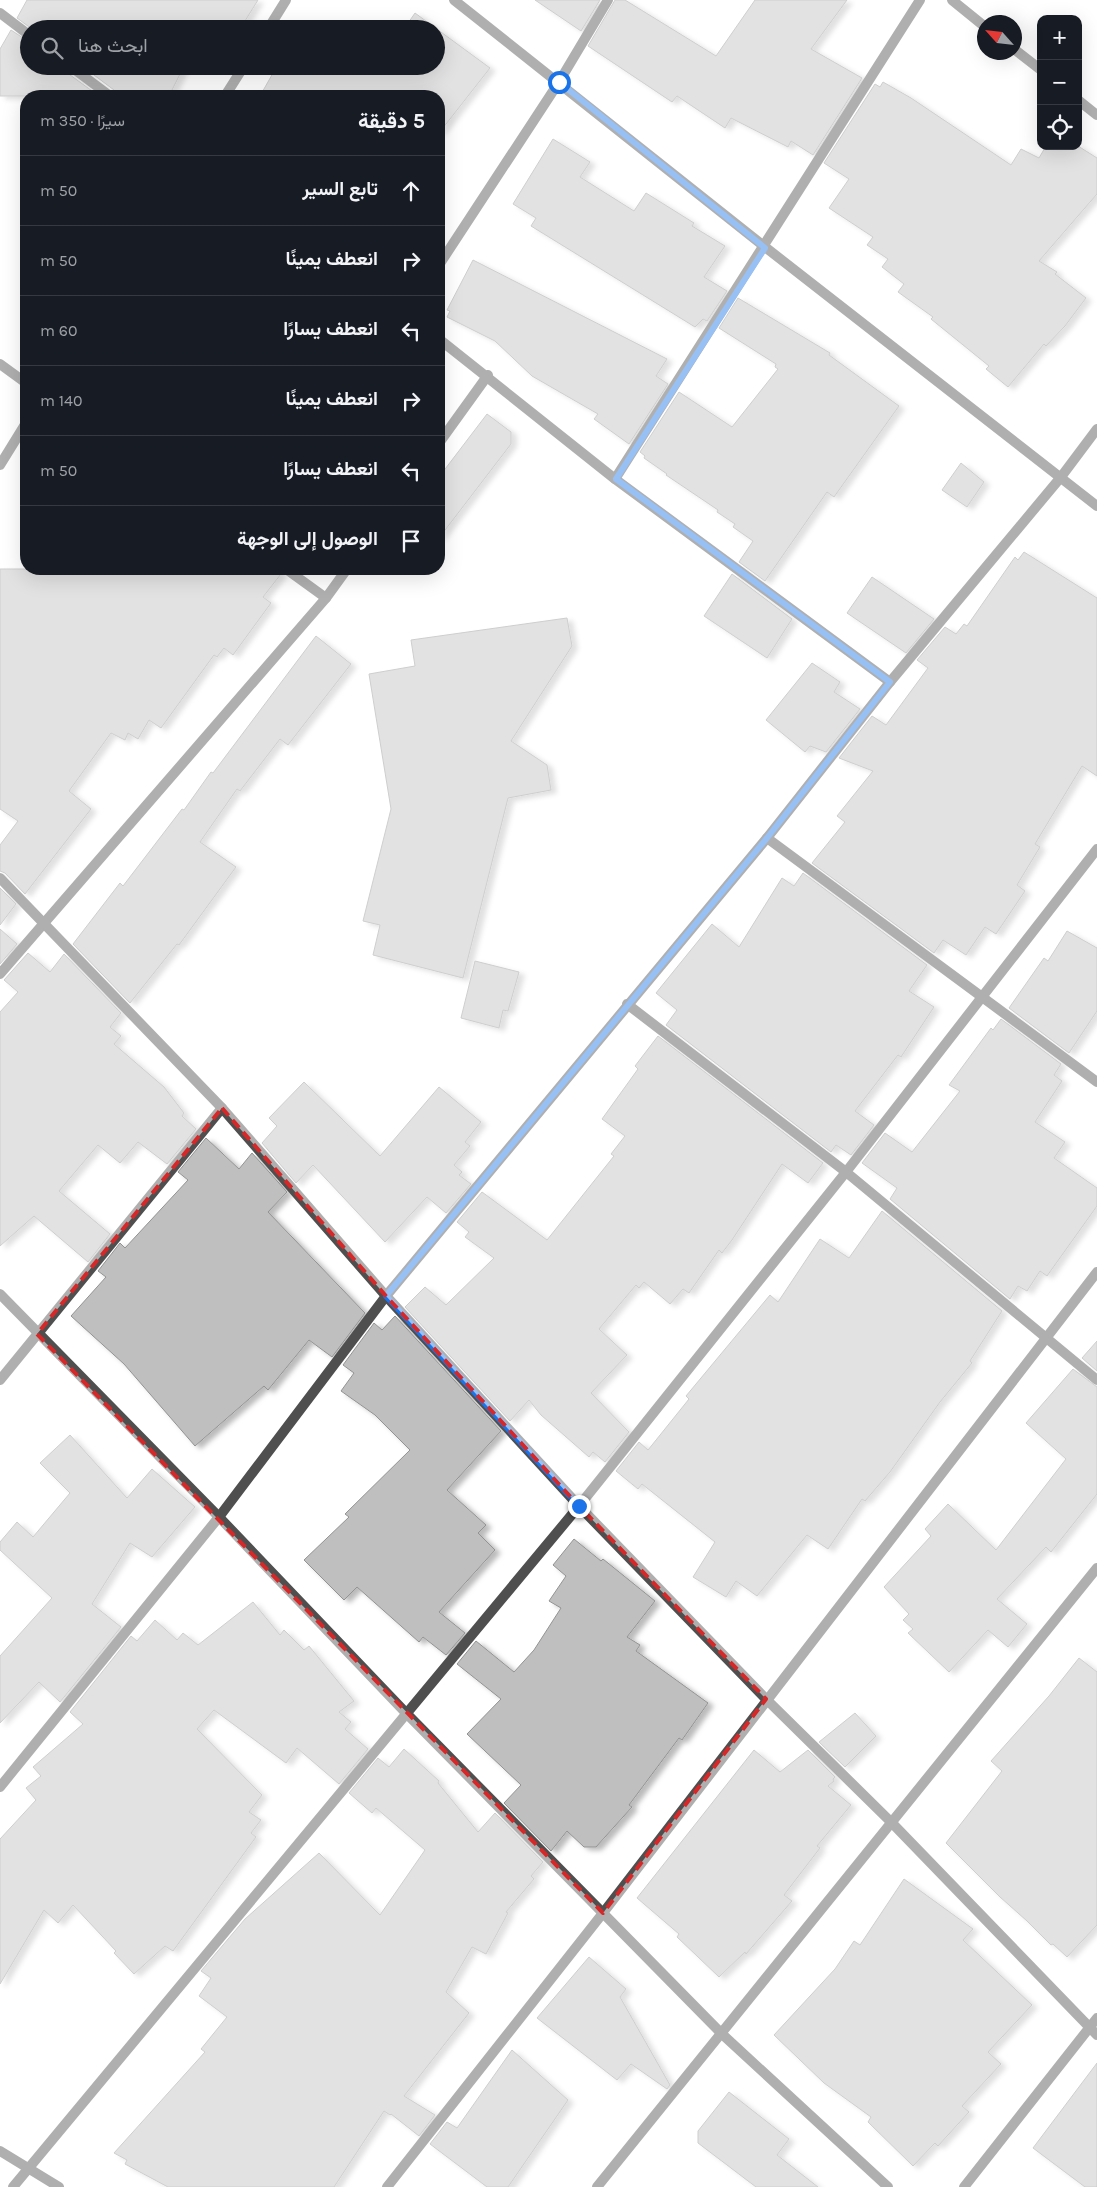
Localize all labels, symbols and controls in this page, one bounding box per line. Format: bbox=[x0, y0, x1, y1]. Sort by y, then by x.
north arrow bbox=[977, 15, 1022, 60]
map controls bbox=[1037, 15, 1082, 150]
button: + bbox=[1037, 15, 1082, 60]
search box bbox=[20, 20, 445, 75]
icon: search bbox=[38, 34, 66, 62]
text: ابحث هنا bbox=[78, 35, 148, 57]
button: − bbox=[1037, 60, 1082, 105]
route start bbox=[548, 71, 571, 94]
button: locate bbox=[1037, 105, 1082, 150]
text: 5 دقيقة bbox=[358, 109, 425, 133]
text: سيرًا · 350 m bbox=[40, 111, 125, 130]
icon: ahead bbox=[397, 177, 425, 205]
text: تابع السير bbox=[302, 178, 378, 200]
text: 50 m bbox=[40, 181, 77, 200]
icon: right bbox=[397, 247, 425, 275]
text: انعطف يمينًا bbox=[286, 248, 378, 270]
text: 50 m bbox=[40, 251, 77, 270]
icon: left bbox=[397, 317, 425, 345]
text: انعطف يسارًا bbox=[283, 318, 378, 340]
text: 60 m bbox=[40, 321, 77, 340]
icon: right bbox=[397, 387, 425, 415]
text: انعطف يمينًا bbox=[286, 388, 378, 410]
text: 140 m bbox=[40, 391, 83, 410]
icon: left bbox=[397, 457, 425, 485]
text: انعطف يسارًا bbox=[283, 458, 378, 480]
text: 50 m bbox=[40, 461, 77, 480]
icon: arrive bbox=[397, 527, 425, 555]
text: الوصول إلى الوجهة bbox=[237, 528, 378, 550]
route end bbox=[568, 1495, 591, 1518]

